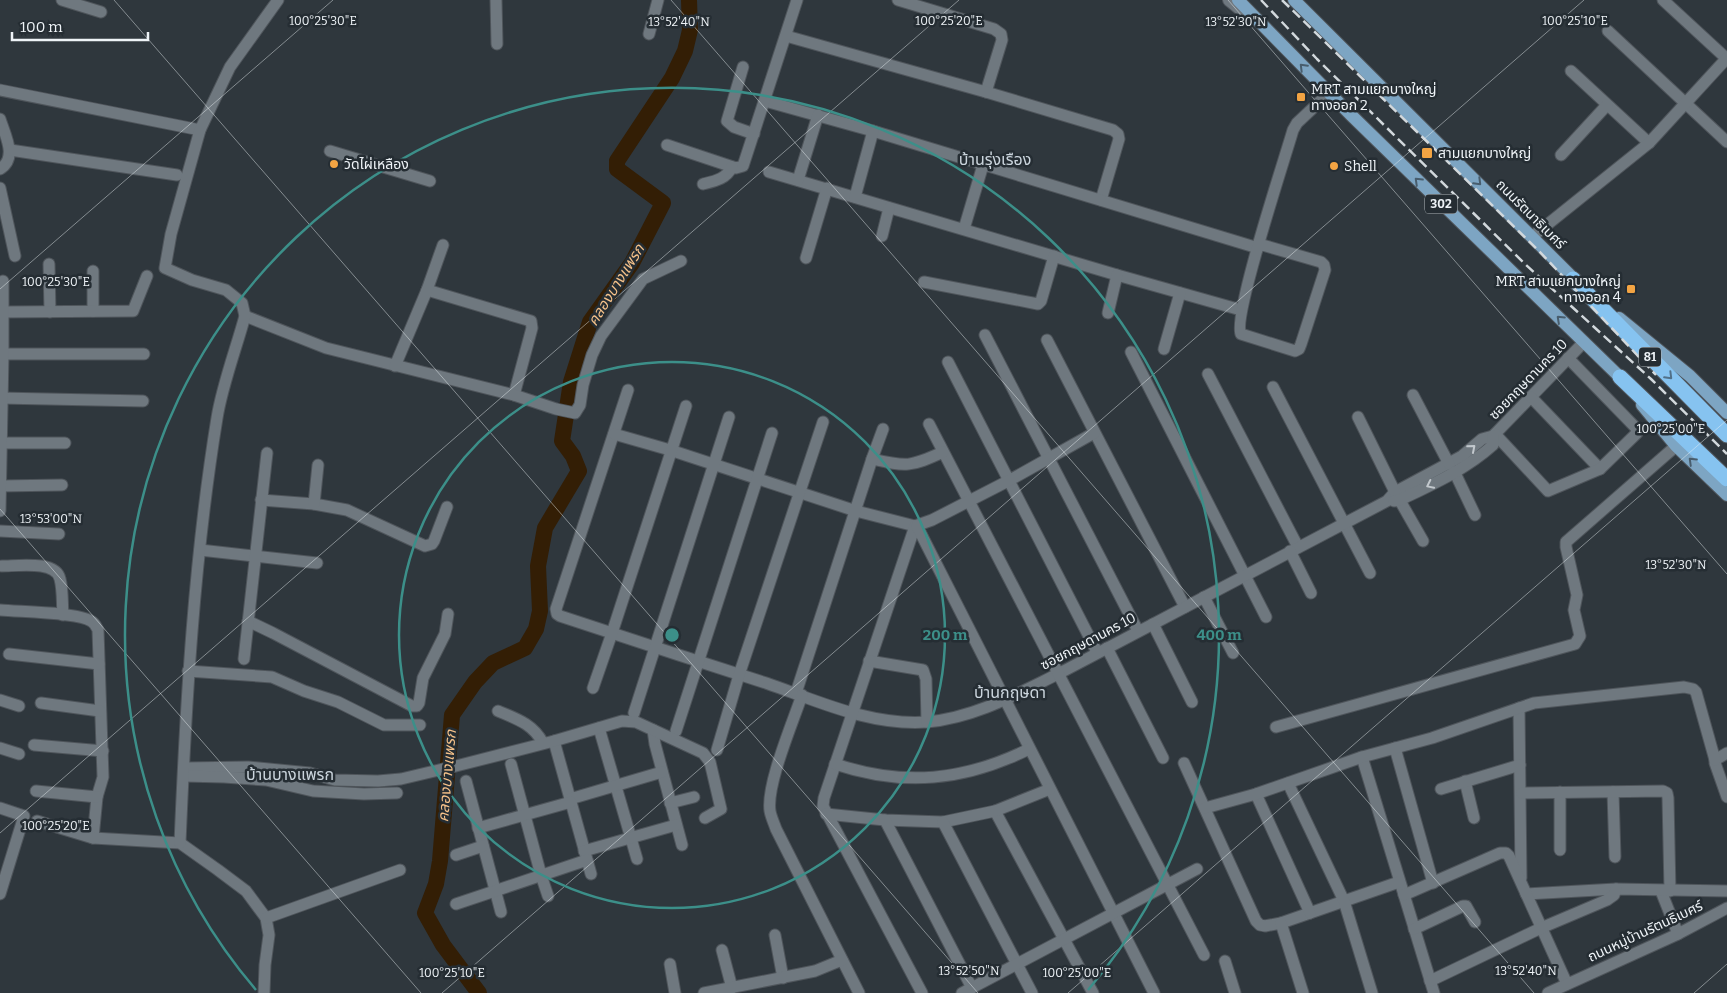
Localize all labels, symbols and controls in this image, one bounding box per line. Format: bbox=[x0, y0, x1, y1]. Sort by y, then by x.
scale bar bbox=[12, 10, 149, 42]
text: 100°25'30"E bbox=[289, 14, 357, 28]
text: 100°25'20"E bbox=[915, 14, 983, 28]
text: 100°25'10"E bbox=[1542, 14, 1608, 28]
text: 13°52'40"N bbox=[648, 15, 710, 29]
text: 13°52'30"N bbox=[1205, 15, 1267, 29]
text: 100 m bbox=[20, 18, 63, 36]
one-way arrow bbox=[1300, 63, 1309, 72]
place label: MRT สามแยกบางใหญ่ ทางออก 2 bbox=[1311, 81, 1437, 114]
marker: MRT สามแยกบางใหญ่ ทางออก 2 bbox=[1295, 91, 1307, 103]
place label: สามแยกบางใหญ่ bbox=[1438, 145, 1531, 162]
marker: สามแยกบางใหญ่ bbox=[1420, 146, 1434, 160]
district label: บ้านรุ่งเรือง bbox=[959, 150, 1031, 169]
place label: วัดไผ่เหลือง bbox=[344, 156, 409, 173]
marker: วัดไผ่เหลือง bbox=[328, 158, 340, 170]
place label: Shell bbox=[1344, 158, 1377, 175]
marker: Shell bbox=[1328, 160, 1340, 172]
one-way arrow bbox=[1472, 176, 1481, 185]
street label: ถนนรัตนาธิเบศร์ bbox=[1492, 176, 1569, 253]
one-way arrow bbox=[1415, 178, 1424, 187]
road number: 302 bbox=[1425, 194, 1457, 213]
water label: คลองบางแพรก bbox=[584, 240, 649, 329]
place label: MRT สามแยกบางใหญ่ ทางออก 4 bbox=[1496, 273, 1621, 306]
text: 100°25'30"E bbox=[22, 275, 90, 289]
marker: MRT สามแยกบางใหญ่ ทางออก 4 bbox=[1625, 283, 1637, 295]
one-way arrow bbox=[1556, 316, 1565, 325]
street label: ซอยกฤษดานคร 10 bbox=[1486, 335, 1571, 423]
road number: 81 bbox=[1639, 348, 1661, 367]
one-way arrow bbox=[1663, 370, 1672, 379]
text: 100°25'00"E bbox=[1637, 422, 1705, 436]
one-way arrow bbox=[1467, 444, 1476, 453]
one-way arrow bbox=[1689, 458, 1698, 467]
one-way arrow bbox=[1427, 479, 1436, 489]
text: 13°53'00"N bbox=[20, 512, 83, 526]
text: 13°52'30"N bbox=[1645, 558, 1707, 572]
street label: ซอยกฤษดานคร 10 bbox=[1038, 609, 1139, 674]
centre of rings bbox=[663, 626, 681, 644]
text: 200 m bbox=[923, 626, 968, 644]
text: 400 m bbox=[1196, 626, 1242, 644]
district label: บ้านกฤษดา bbox=[974, 683, 1046, 702]
water label: คลองบางแพรก bbox=[434, 728, 460, 823]
district label: บ้านบางแพรก bbox=[246, 765, 334, 784]
text: 100°25'20"E bbox=[22, 819, 90, 833]
street label: ถนนหมู่บ้านรัตนธิเบศร์ bbox=[1585, 897, 1706, 966]
text: 13°52'50"N bbox=[939, 964, 1000, 978]
text: 13°52'40"N bbox=[1495, 964, 1557, 978]
text: 100°25'10"E bbox=[419, 966, 485, 980]
text: 100°25'00"E bbox=[1043, 966, 1111, 980]

